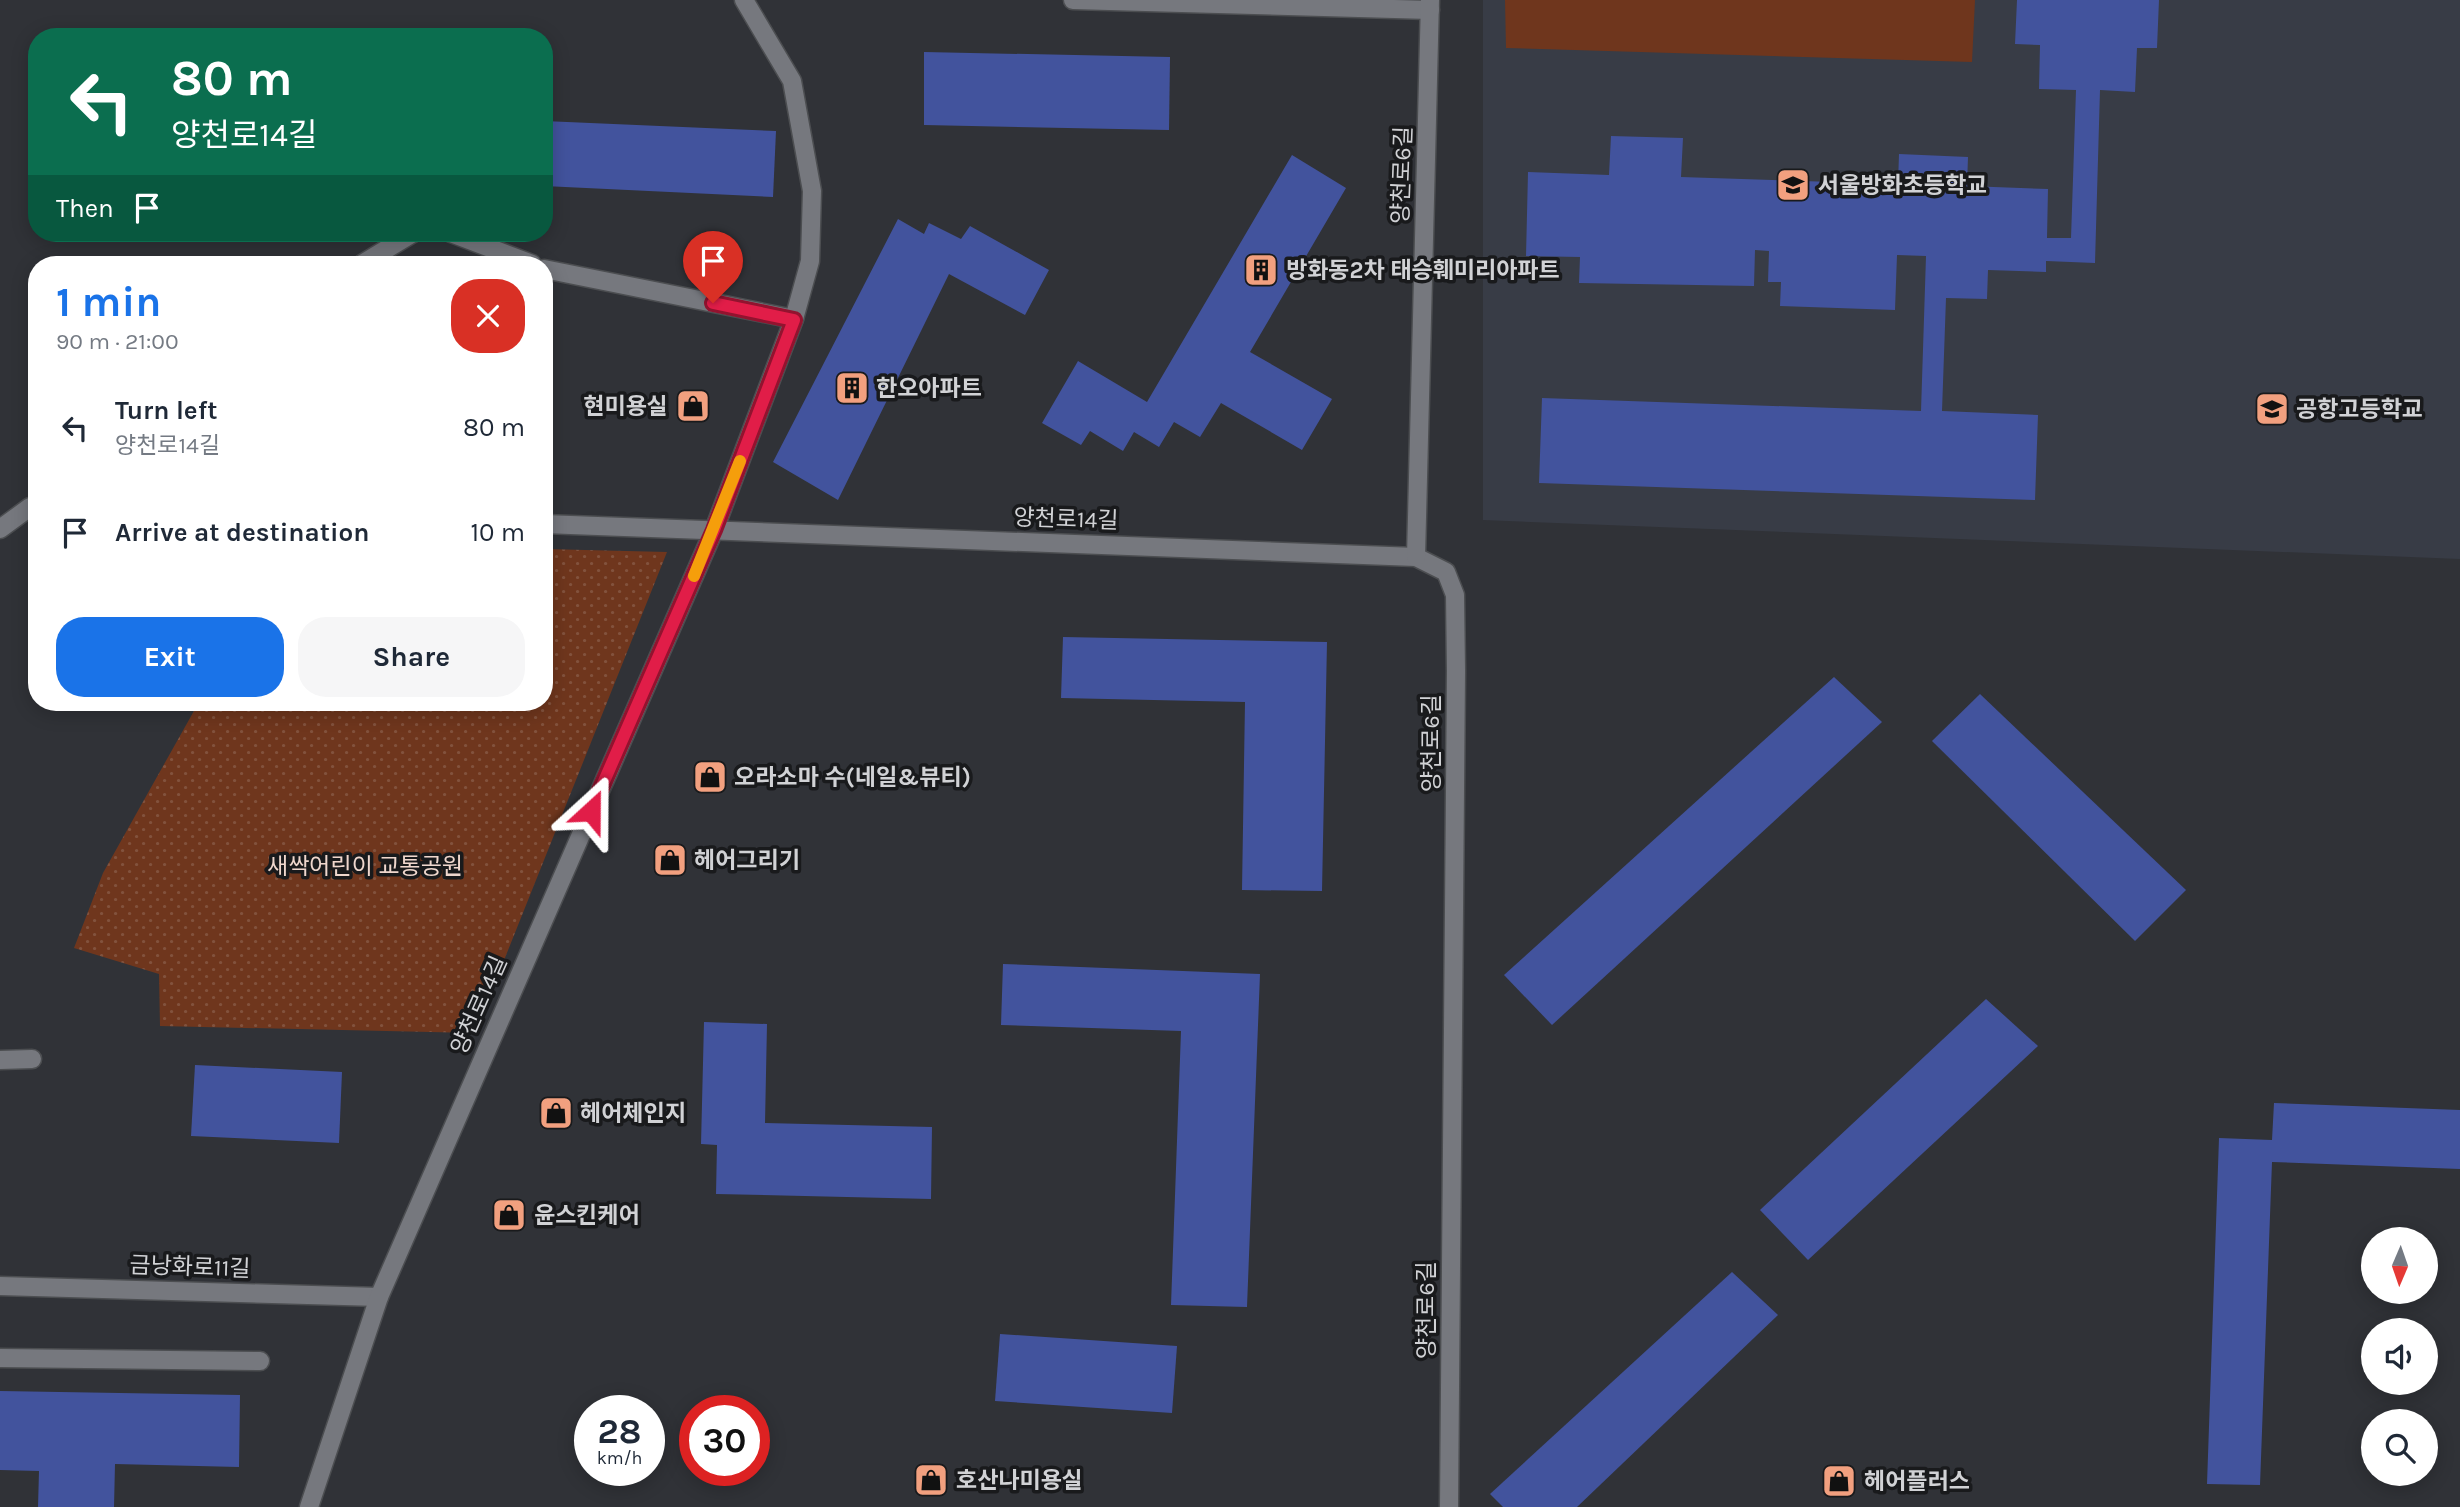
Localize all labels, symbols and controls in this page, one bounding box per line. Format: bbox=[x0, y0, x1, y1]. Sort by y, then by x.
text: 80 m bbox=[171, 50, 293, 107]
icon: left bbox=[56, 56, 147, 147]
text: 양천로14길 bbox=[171, 117, 317, 154]
street label: 양천로6길 bbox=[1387, 126, 1417, 224]
school or university icon: 서울방화초등학교 bbox=[1774, 166, 1812, 204]
place label: 서울방화초등학교 bbox=[1818, 172, 1987, 199]
icon: arrive bbox=[128, 189, 166, 227]
text: Then bbox=[56, 193, 114, 224]
pin bbox=[683, 231, 743, 303]
icon: arrive bbox=[694, 242, 732, 280]
building icon: 방화동2차 태승훼미리아파트 bbox=[1242, 251, 1280, 289]
place label: 방화동2차 태승훼미리아파트 bbox=[1286, 257, 1560, 284]
text: 1 min bbox=[56, 277, 161, 327]
button: close bbox=[451, 279, 525, 353]
text: 90 m · 21:00 bbox=[56, 328, 179, 355]
building icon: 한오아파트 bbox=[833, 369, 871, 407]
place label: 한오아파트 bbox=[876, 375, 982, 402]
shop icon: 현미용실 bbox=[674, 387, 712, 425]
school or university icon: 공항고등학교 bbox=[2253, 390, 2291, 428]
place label: 현미용실 bbox=[583, 393, 668, 420]
text: Turn left bbox=[115, 395, 217, 426]
place label: 공항고등학교 bbox=[2296, 396, 2423, 423]
icon: left bbox=[56, 409, 94, 447]
text: 80 m bbox=[463, 412, 525, 443]
text: 양천로14길 bbox=[115, 432, 220, 459]
street label: 양천로14길 bbox=[1013, 504, 1119, 534]
icon: arrive bbox=[56, 514, 94, 552]
text: Arrive at destination bbox=[115, 517, 369, 548]
text: 10 m bbox=[470, 517, 525, 548]
button: Exit bbox=[56, 617, 284, 697]
button: Share bbox=[298, 617, 525, 697]
street label: 양천로6길 bbox=[1418, 694, 1445, 792]
shop icon: 오라소마 수(네일&뷰티) bbox=[691, 758, 729, 796]
place label: 오라소마 수(네일&뷰티) bbox=[734, 764, 971, 791]
position arrow bbox=[554, 774, 628, 848]
shop icon: 헤어그리기 bbox=[651, 841, 689, 879]
place label: 헤어그리기 bbox=[694, 847, 800, 874]
park label: 새싹어린이 교통공원 bbox=[267, 853, 463, 880]
street label: 양천로14길 bbox=[445, 952, 513, 1058]
shop icon: 헤어체인지 bbox=[537, 1094, 575, 1132]
place label: 헤어체인지 bbox=[580, 1100, 686, 1127]
shop icon: 윤스킨케어 bbox=[490, 1196, 528, 1234]
place label: 윤스킨케어 bbox=[534, 1202, 640, 1229]
north arrow bbox=[2361, 1227, 2438, 1304]
map controls bbox=[2361, 1227, 2438, 1486]
street label: 금낭화로11길 bbox=[129, 1251, 251, 1283]
street label: 양천로6길 bbox=[1413, 1261, 1440, 1359]
button: sound bbox=[2361, 1318, 2438, 1395]
speed limit sign: 30 bbox=[679, 1395, 770, 1486]
button: search bbox=[2361, 1409, 2438, 1486]
text: 28 bbox=[598, 1411, 641, 1452]
text: km/h bbox=[597, 1447, 642, 1469]
shop icon: 호산나미용실 bbox=[912, 1461, 950, 1499]
shop icon: 헤어플러스 bbox=[1820, 1462, 1858, 1500]
place label: 호산나미용실 bbox=[956, 1467, 1083, 1494]
place label: 헤어플러스 bbox=[1864, 1468, 1970, 1495]

